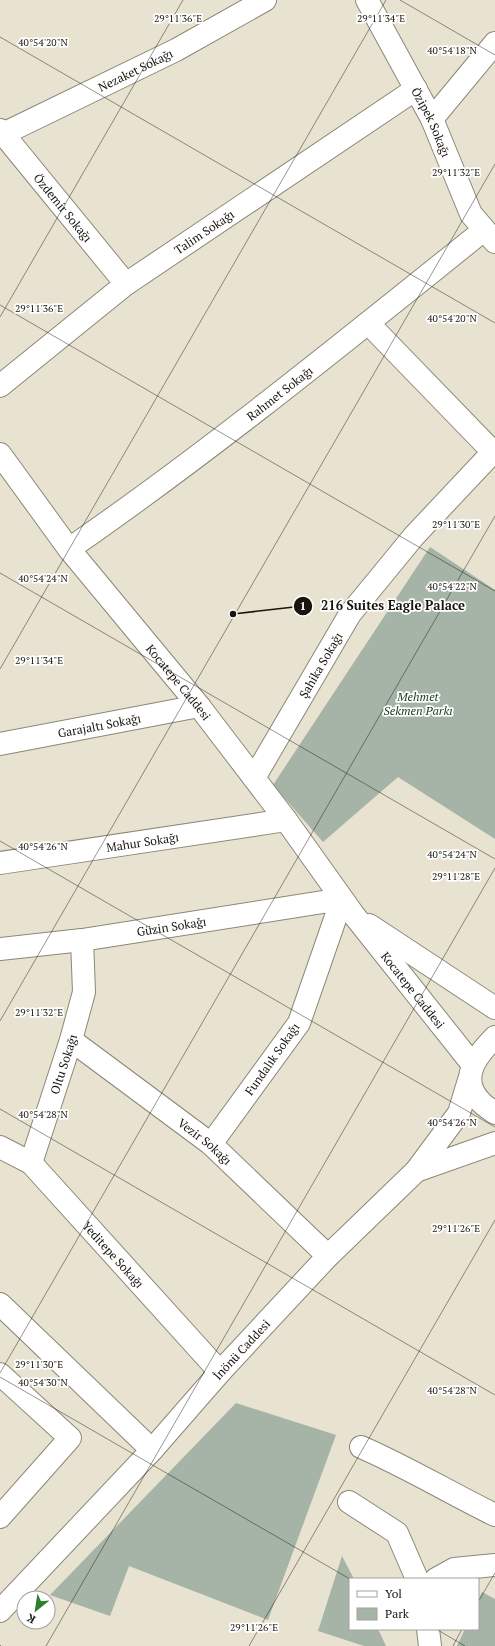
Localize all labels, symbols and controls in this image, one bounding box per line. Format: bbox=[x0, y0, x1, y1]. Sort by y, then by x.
text: 29°11'36"E bbox=[154, 12, 202, 25]
text: 29°11'34"E bbox=[357, 12, 405, 25]
text: 40°54'20"N bbox=[18, 36, 68, 49]
text: 40°54'18"N bbox=[427, 44, 477, 57]
street label: Nezaket Sokağı bbox=[95, 45, 175, 94]
street label: Özipek Sokağı bbox=[408, 84, 454, 159]
text: 29°11'32"E bbox=[432, 166, 480, 179]
street label: Özdemir Sokağı bbox=[31, 170, 96, 245]
street label: Talim Sokağı bbox=[171, 206, 237, 257]
text: 29°11'36"E bbox=[15, 302, 63, 315]
text: 40°54'20"N bbox=[427, 312, 477, 325]
street label: Rahmet Sokağı bbox=[243, 362, 316, 423]
text: 29°11'30"E bbox=[432, 518, 480, 531]
text: 40°54'24"N bbox=[18, 572, 68, 585]
text: 40°54'22"N bbox=[427, 580, 477, 593]
callout: 216 Suites Eagle Palace bbox=[293, 593, 473, 618]
text: 216 Suites Eagle Palace bbox=[321, 596, 465, 614]
text: 1 bbox=[300, 598, 306, 613]
street label: Şahika Sokağı bbox=[295, 629, 345, 701]
street label: Kocatepe Caddesi bbox=[143, 641, 215, 723]
text: 29°11'34"E bbox=[15, 654, 63, 667]
park label: Mehmet Sekmen Parkı bbox=[383, 689, 453, 718]
street label: Garajaltı Sokağı bbox=[56, 710, 142, 740]
street label: Mahur Sokağı bbox=[105, 829, 180, 854]
text: 40°54'26"N bbox=[18, 840, 68, 853]
text: 40°54'24"N bbox=[427, 848, 477, 861]
text: 29°11'28"E bbox=[432, 870, 480, 883]
street label: Güzin Sokağı bbox=[136, 913, 208, 939]
street label: Kocatepe Caddesi bbox=[378, 949, 449, 1032]
text: 29°11'32"E bbox=[15, 1006, 63, 1019]
street label: Fundalık Sokağı bbox=[242, 1020, 303, 1098]
street label: Oltu Sokağı bbox=[46, 1032, 80, 1096]
text: 40°54'28"N bbox=[18, 1108, 68, 1121]
street label: Vezir Sokağı bbox=[175, 1115, 235, 1168]
text: 40°54'26"N bbox=[427, 1116, 477, 1129]
street label: Yeditepe Sokağı bbox=[80, 1218, 148, 1291]
text: 29°11'26"E bbox=[432, 1222, 480, 1235]
street label: İnönü Caddesi bbox=[209, 1316, 273, 1382]
text: 29°11'30"E bbox=[15, 1358, 63, 1371]
text: 40°54'30"N bbox=[18, 1376, 68, 1389]
text: 40°54'28"N bbox=[427, 1384, 477, 1397]
legend bbox=[349, 1578, 479, 1630]
text: Yol bbox=[385, 1586, 402, 1601]
north arrow bbox=[16, 1590, 56, 1630]
text: Park bbox=[385, 1606, 410, 1621]
text: K bbox=[24, 1611, 38, 1627]
text: 29°11'26"E bbox=[230, 1621, 278, 1634]

